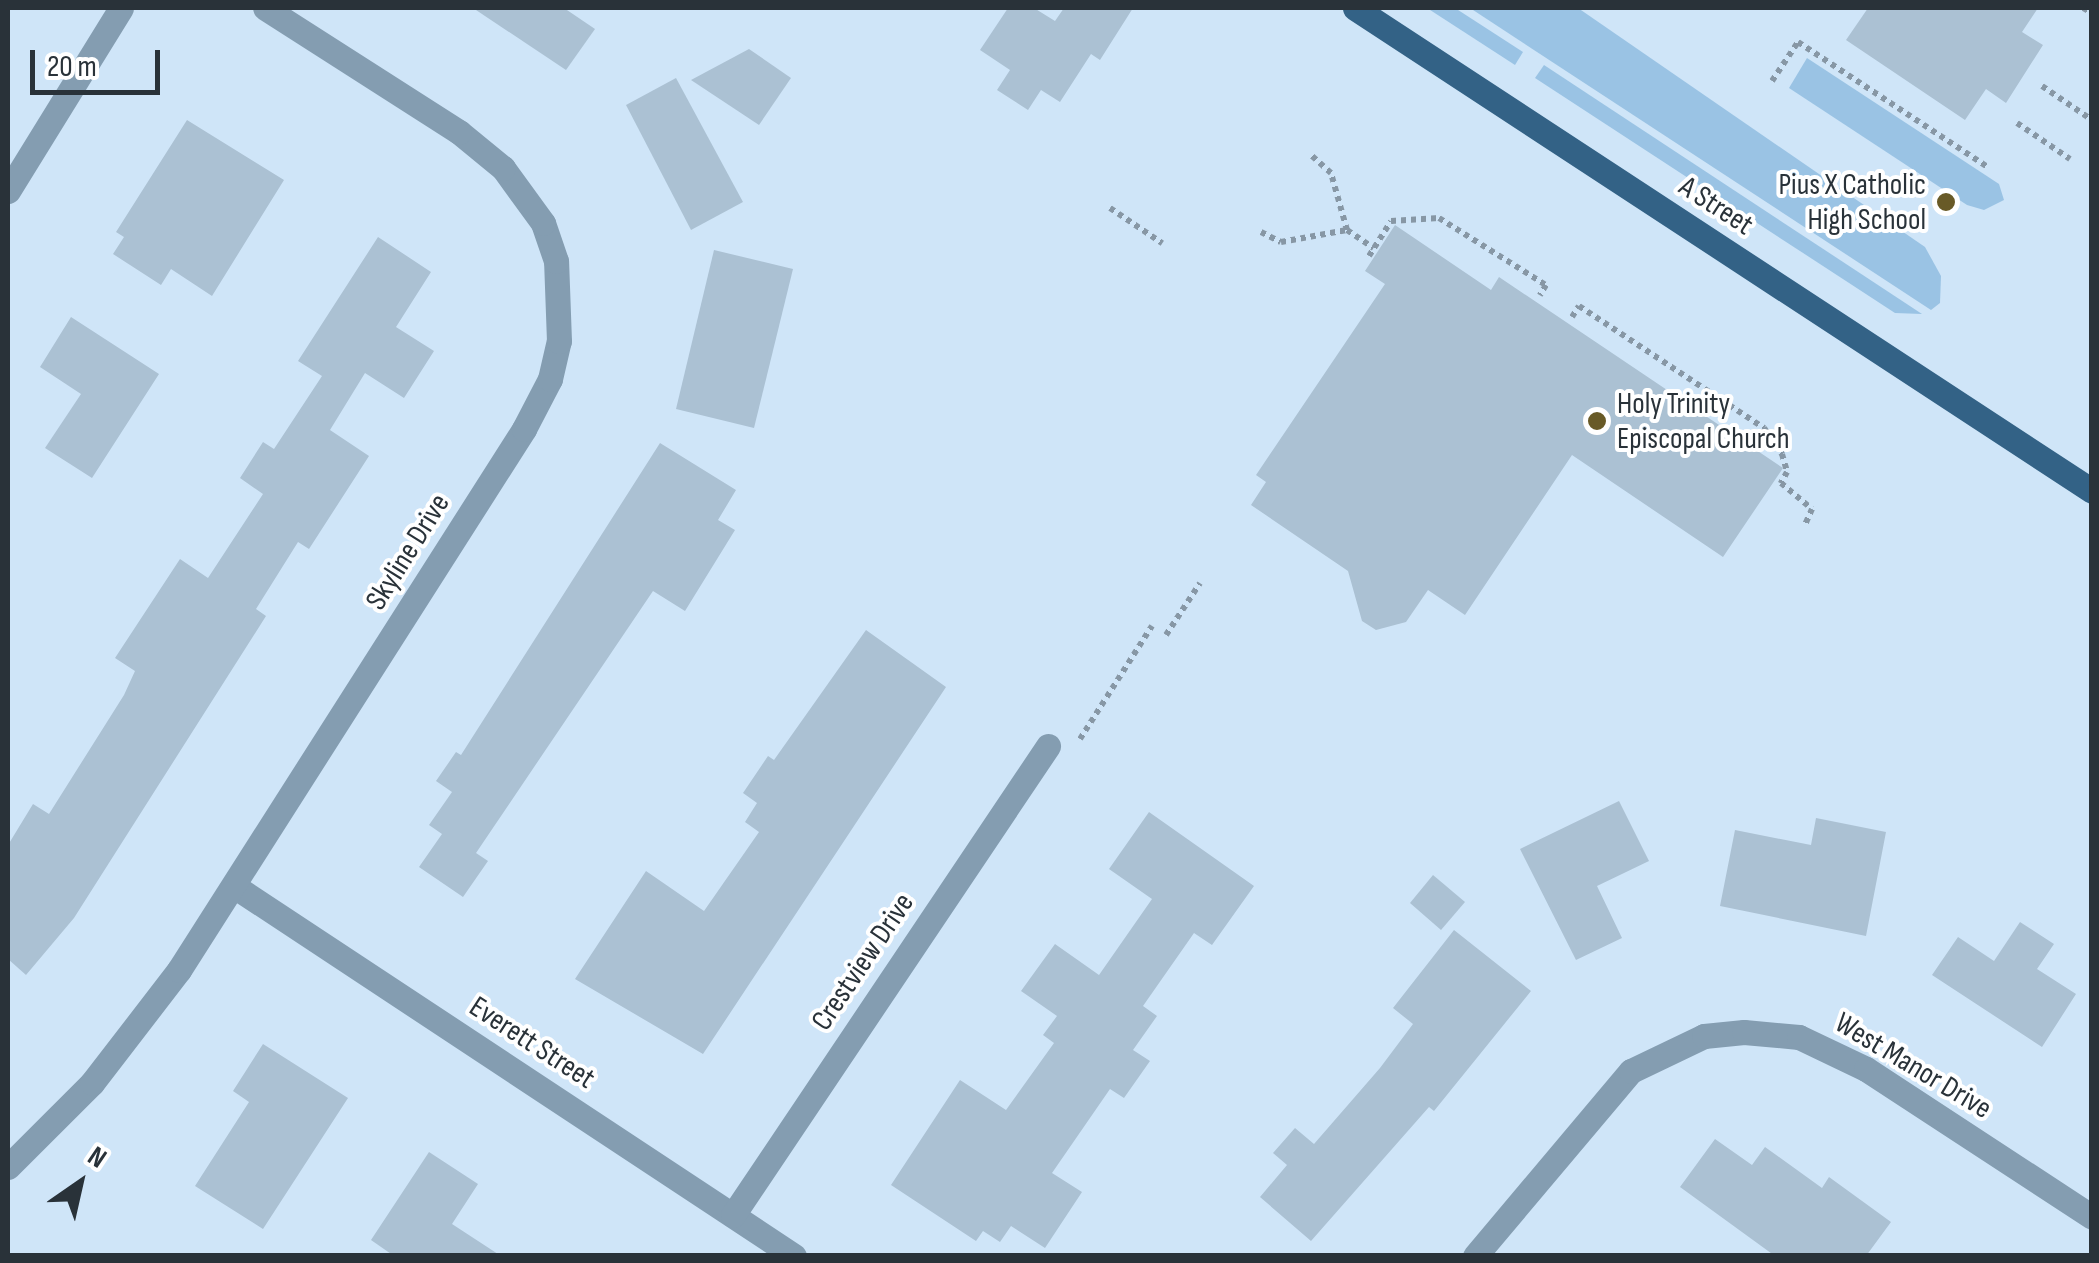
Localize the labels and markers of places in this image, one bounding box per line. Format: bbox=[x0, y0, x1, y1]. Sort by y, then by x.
place label: Pius X Catholic High School bbox=[1778, 167, 1926, 238]
marker: Pius X Catholic High School bbox=[1935, 191, 1957, 213]
place label: Holy Trinity Episcopal Church bbox=[1617, 386, 1790, 456]
marker: Holy Trinity Episcopal Church bbox=[1586, 410, 1608, 432]

